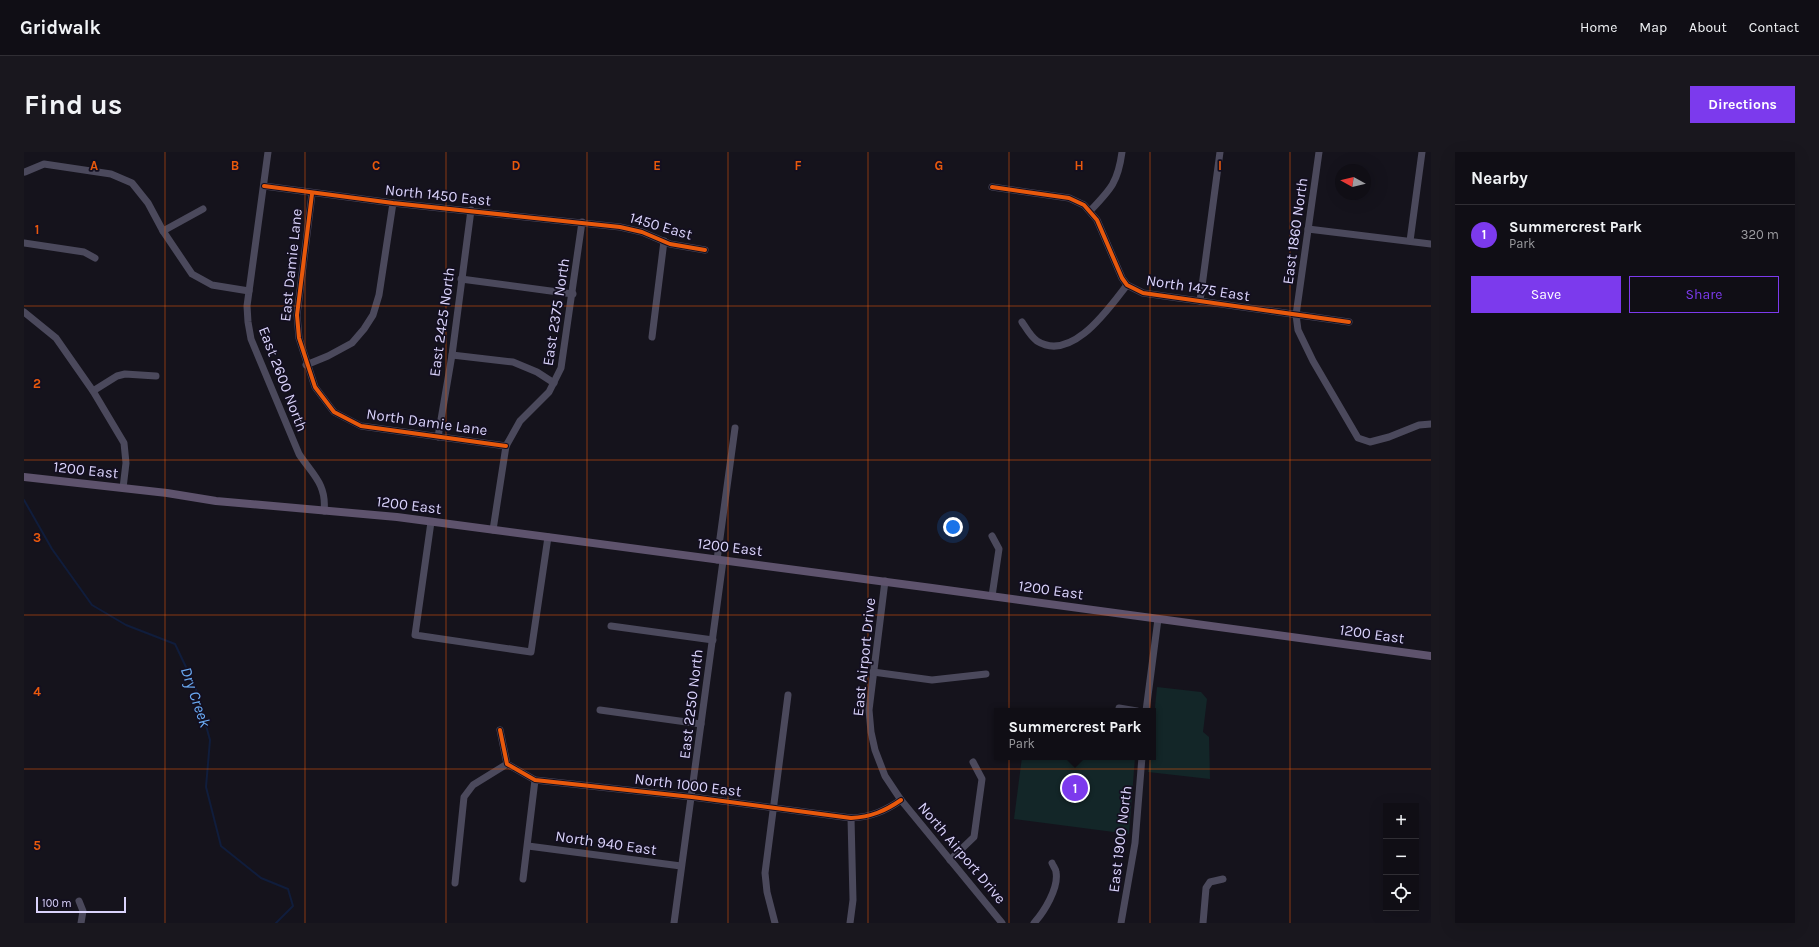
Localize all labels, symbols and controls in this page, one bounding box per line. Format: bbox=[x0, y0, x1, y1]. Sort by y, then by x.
text: Gridwalk bbox=[20, 17, 101, 39]
text: Home bbox=[1580, 19, 1617, 36]
text: Map bbox=[1639, 19, 1667, 36]
text: About bbox=[1689, 19, 1727, 36]
text: Contact bbox=[1749, 19, 1799, 36]
button: Directions bbox=[1690, 86, 1795, 123]
text: Find us bbox=[24, 88, 123, 121]
text: A bbox=[90, 158, 98, 173]
text: B bbox=[231, 158, 239, 173]
text: C bbox=[372, 158, 380, 173]
text: D bbox=[512, 158, 521, 173]
text: E bbox=[653, 158, 661, 173]
text: F bbox=[794, 158, 802, 173]
text: G bbox=[935, 158, 943, 173]
text: H bbox=[1074, 158, 1084, 173]
text: I bbox=[1218, 158, 1222, 173]
north arrow bbox=[1335, 164, 1371, 200]
text: Nearby bbox=[1471, 168, 1528, 188]
street label: East 1860 North bbox=[1279, 176, 1311, 286]
street label: North 1450 East bbox=[384, 180, 492, 210]
street label: East Damie Lane bbox=[276, 208, 306, 322]
street label: 1450 East bbox=[628, 208, 695, 244]
text: Summercrest Park bbox=[1509, 218, 1642, 236]
text: 1 bbox=[35, 222, 39, 237]
text: 1 bbox=[1482, 227, 1486, 242]
text: 320 m bbox=[1741, 227, 1779, 242]
text: Park bbox=[1509, 236, 1535, 251]
street label: East 2375 North bbox=[539, 257, 573, 367]
street label: East 2425 North bbox=[425, 266, 459, 378]
street label: North 1475 East bbox=[1145, 271, 1251, 305]
button: Save bbox=[1471, 276, 1621, 313]
button: Share bbox=[1629, 276, 1779, 313]
street label: East 2600 North bbox=[255, 324, 311, 434]
text: 2 bbox=[33, 376, 41, 391]
street label: North Damie Lane bbox=[365, 405, 489, 439]
street label: 1200 East bbox=[53, 458, 120, 482]
street label: 1200 East bbox=[376, 492, 443, 518]
your location bbox=[943, 517, 963, 537]
text: 3 bbox=[33, 530, 41, 545]
street label: 1200 East bbox=[697, 534, 764, 560]
street label: 1200 East bbox=[1017, 577, 1085, 604]
street label: East Airport Drive bbox=[849, 597, 879, 717]
street label: 1200 East bbox=[1338, 621, 1406, 648]
street label: East 2250 North bbox=[675, 648, 707, 760]
water label: Dry Creek bbox=[177, 664, 215, 731]
text: 4 bbox=[33, 684, 41, 699]
popup bbox=[994, 708, 1156, 760]
text: Summercrest Park bbox=[1009, 718, 1141, 736]
text: Park bbox=[1009, 736, 1035, 751]
street label: North 1000 East bbox=[634, 770, 743, 801]
pin: 1 bbox=[1062, 773, 1088, 803]
street label: East 1900 North bbox=[1105, 785, 1135, 893]
street label: North Airport Drive bbox=[914, 798, 1010, 908]
map controls bbox=[1383, 803, 1419, 911]
button: + bbox=[1383, 803, 1419, 839]
street label: North 940 East bbox=[554, 827, 658, 859]
text: 5 bbox=[33, 838, 41, 853]
button: − bbox=[1383, 839, 1419, 875]
button: locate bbox=[1383, 875, 1419, 911]
scale bar bbox=[36, 895, 126, 914]
text: 100 m bbox=[42, 897, 72, 910]

